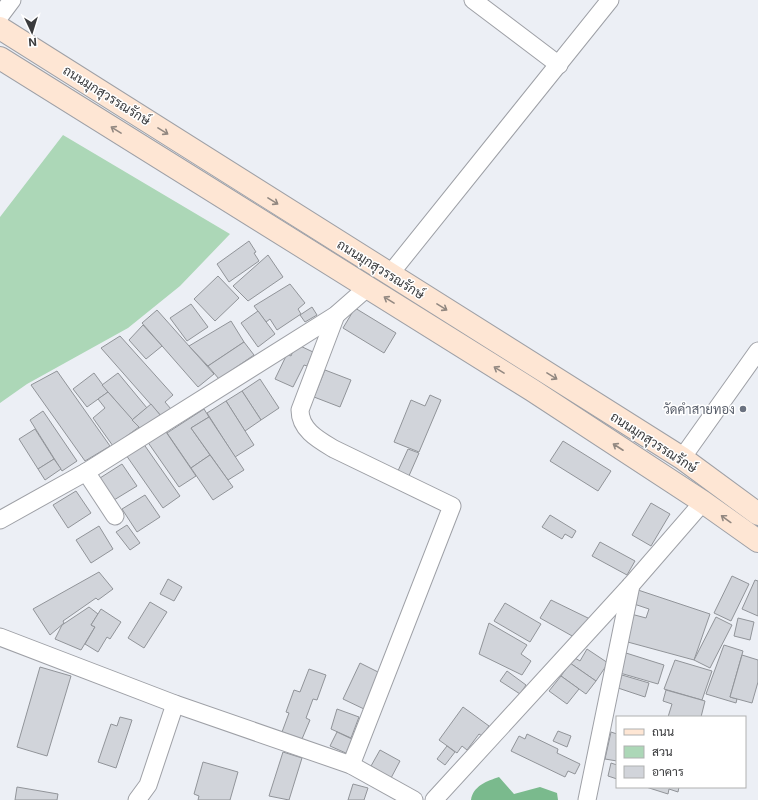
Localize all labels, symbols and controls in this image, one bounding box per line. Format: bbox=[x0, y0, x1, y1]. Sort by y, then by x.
north arrow bbox=[12, 12, 52, 52]
text: N bbox=[28, 35, 37, 49]
street label: ถนนมุกสุวรรณรักษ์ bbox=[59, 61, 154, 130]
one-way arrow bbox=[111, 126, 122, 134]
one-way arrow bbox=[157, 127, 168, 135]
one-way arrow bbox=[267, 197, 278, 205]
street label: ถนนมุกสุวรรณรักษ์ bbox=[333, 235, 428, 304]
one-way arrow bbox=[383, 296, 395, 304]
one-way arrow bbox=[436, 304, 448, 312]
one-way arrow bbox=[493, 365, 505, 373]
one-way arrow bbox=[546, 373, 558, 381]
place label: วัดคำสายทอง bbox=[663, 401, 735, 417]
marker: วัดคำสายทอง bbox=[738, 404, 748, 414]
street label: ถนนมุกสุวรรณรักษ์ bbox=[607, 407, 701, 478]
one-way arrow bbox=[613, 443, 624, 451]
one-way arrow bbox=[721, 515, 732, 523]
legend bbox=[616, 716, 746, 788]
text: ถนน bbox=[652, 724, 675, 739]
text: สวน bbox=[652, 744, 673, 759]
text: อาคาร bbox=[652, 764, 684, 779]

